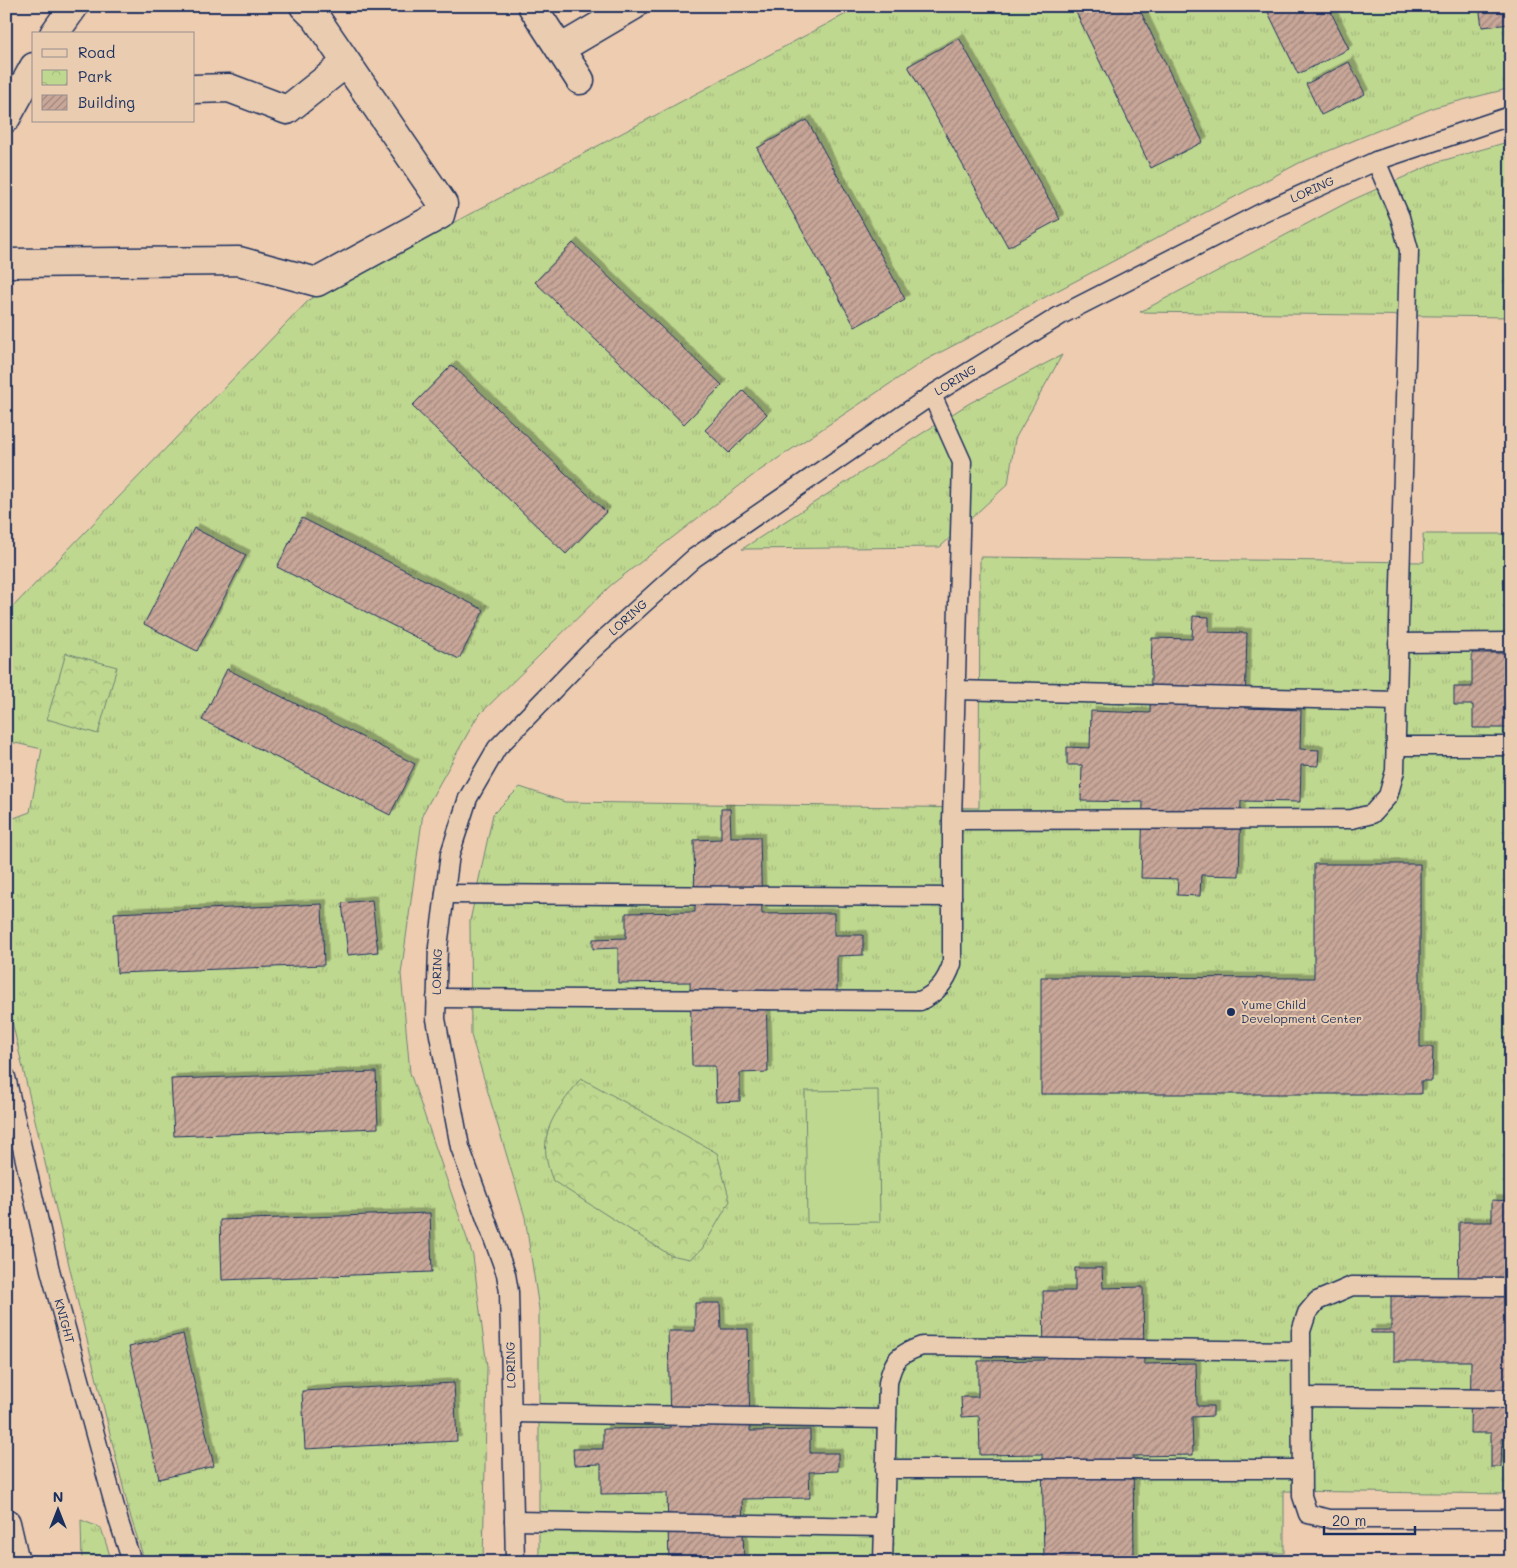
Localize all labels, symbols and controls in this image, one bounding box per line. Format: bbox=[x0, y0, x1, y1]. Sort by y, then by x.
legend bbox=[32, 32, 195, 122]
text: Road bbox=[78, 42, 115, 62]
text: Park bbox=[78, 66, 112, 86]
text: Building bbox=[78, 92, 135, 112]
street label: LORING bbox=[1287, 172, 1337, 206]
street label: LORING bbox=[931, 360, 979, 399]
street label: LORING bbox=[605, 595, 650, 638]
street label: LORING bbox=[428, 948, 445, 995]
place label: Yume Child Development Center bbox=[1241, 996, 1362, 1026]
marker: Yume Child Development Center bbox=[1225, 1006, 1237, 1018]
street label: KNIGHT bbox=[51, 1297, 79, 1345]
street label: LORING bbox=[502, 1342, 518, 1388]
north arrow bbox=[32, 1486, 82, 1536]
text: N bbox=[53, 1487, 63, 1506]
scale bar bbox=[1324, 1503, 1416, 1535]
text: 20 m bbox=[1332, 1510, 1366, 1530]

